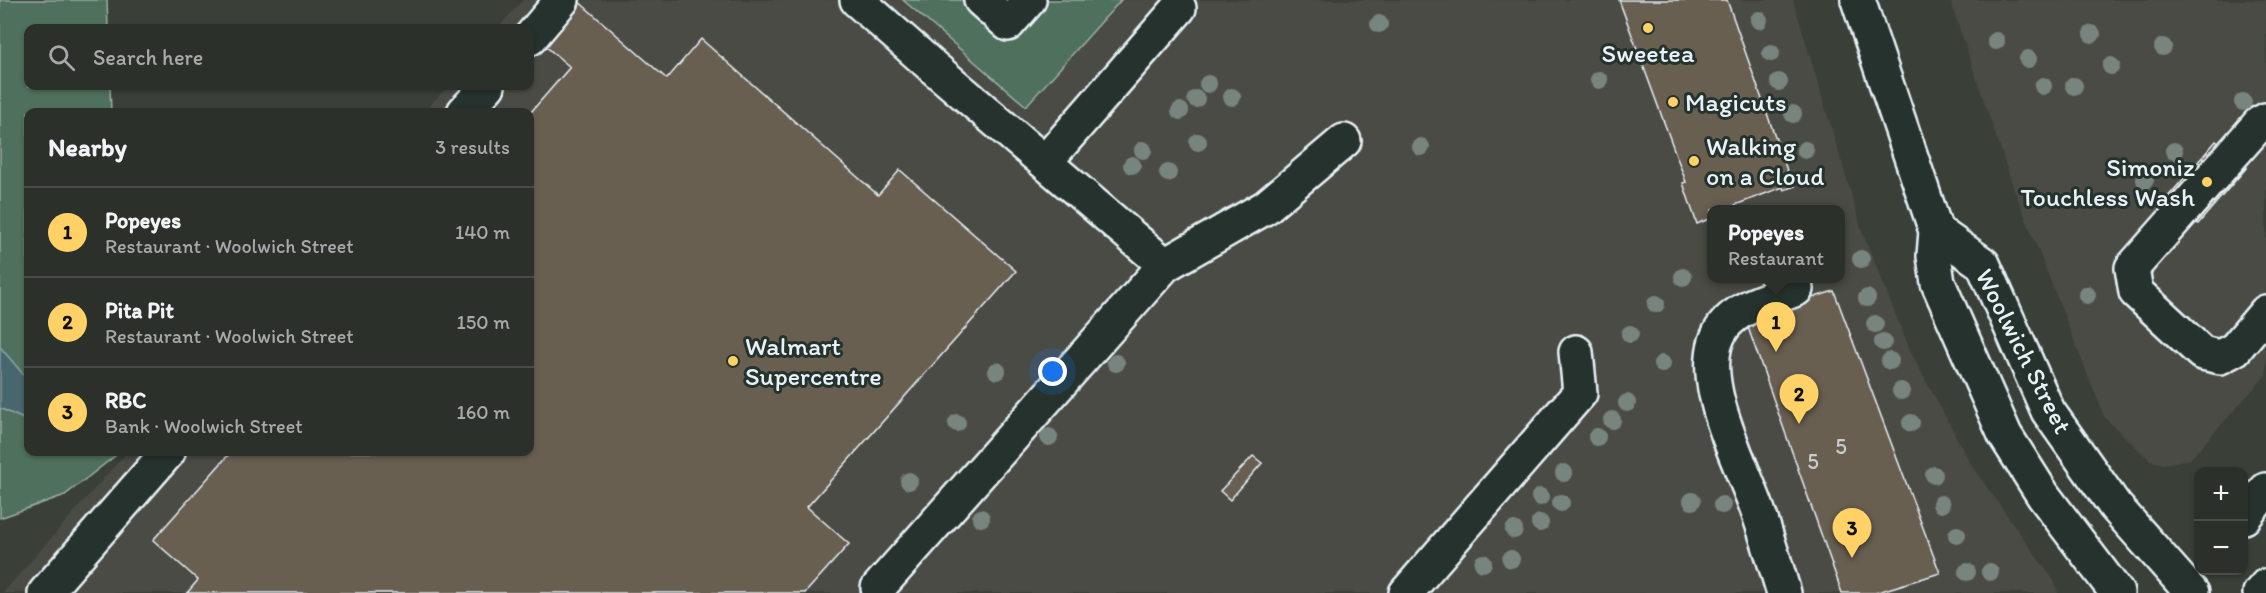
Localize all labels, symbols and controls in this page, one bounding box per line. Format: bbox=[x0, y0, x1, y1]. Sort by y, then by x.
marker: Sweetea bbox=[1641, 21, 1655, 35]
search box bbox=[24, 24, 534, 90]
place label: Sweetea bbox=[1602, 37, 1695, 69]
icon: search bbox=[45, 41, 78, 74]
text: Search here bbox=[93, 44, 203, 71]
place label: Magicuts bbox=[1685, 86, 1787, 118]
marker: Magicuts bbox=[1666, 95, 1680, 109]
place label: Walking on a Cloud bbox=[1706, 130, 1824, 192]
text: Nearby bbox=[48, 131, 127, 163]
text: 3 results bbox=[435, 135, 510, 159]
place label: Simoniz Touchless Wash bbox=[2021, 151, 2195, 213]
marker: Walking on a Cloud bbox=[1687, 154, 1701, 168]
marker: Simoniz Touchless Wash bbox=[2200, 175, 2214, 189]
popup bbox=[1707, 205, 1845, 283]
text: Popeyes bbox=[105, 207, 181, 234]
text: Popeyes bbox=[1728, 219, 1804, 246]
text: 1 bbox=[63, 220, 72, 244]
text: 140 m bbox=[455, 220, 510, 244]
text: Restaurant · Woolwich Street bbox=[105, 234, 354, 258]
text: Restaurant bbox=[1728, 246, 1824, 270]
street label: Woolwich Street bbox=[1969, 263, 2079, 439]
text: Pita Pit bbox=[105, 297, 174, 324]
pin: 1 bbox=[1756, 302, 1796, 352]
text: 2 bbox=[62, 310, 73, 334]
text: 150 m bbox=[457, 310, 510, 334]
text: Restaurant · Woolwich Street bbox=[105, 324, 354, 348]
place label: Walmart Supercentre bbox=[745, 330, 882, 392]
marker: Walmart Supercentre bbox=[726, 354, 740, 368]
your location bbox=[1038, 357, 1067, 386]
pin: 2 bbox=[1780, 374, 1818, 424]
text: RBC bbox=[105, 387, 146, 414]
text: 3 bbox=[62, 400, 73, 424]
text: 160 m bbox=[457, 400, 510, 424]
text: Bank · Woolwich Street bbox=[105, 414, 303, 438]
house number: 5 bbox=[1835, 433, 1847, 460]
house number: 5 bbox=[1807, 448, 1819, 475]
map controls bbox=[2194, 467, 2248, 575]
button: + bbox=[2194, 467, 2248, 521]
pin: 3 bbox=[1832, 508, 1872, 558]
button: − bbox=[2194, 521, 2248, 575]

